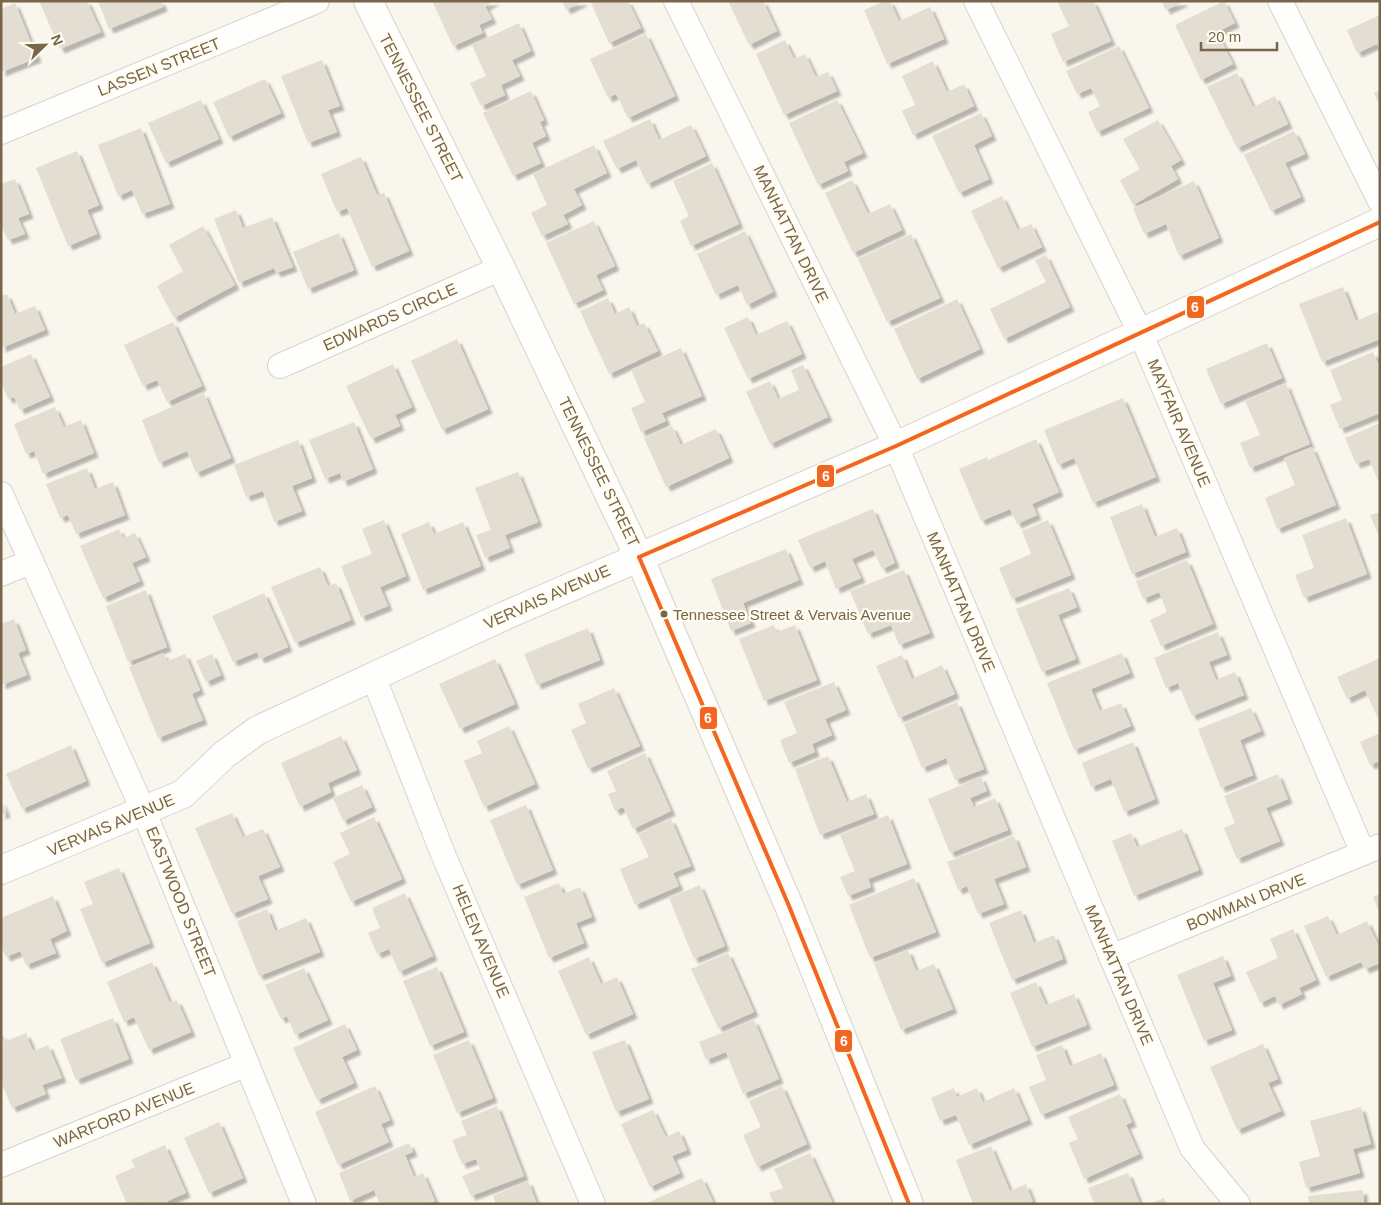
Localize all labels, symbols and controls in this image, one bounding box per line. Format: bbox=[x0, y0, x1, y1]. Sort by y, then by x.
north arrow bbox=[20, 20, 70, 70]
scale bar bbox=[1201, 20, 1277, 52]
text: 20 m bbox=[1208, 28, 1241, 45]
street label: TENNESSEE STREET bbox=[376, 31, 466, 185]
text: N bbox=[48, 32, 66, 48]
street label: LASSEN STREET bbox=[95, 35, 223, 99]
street label: MANHATTAN DRIVE bbox=[750, 163, 832, 305]
street label: EDWARDS CIRCLE bbox=[321, 280, 459, 354]
line badge: 6 bbox=[1186, 295, 1205, 319]
text: 6 bbox=[1191, 299, 1199, 315]
street label: MAYFAIR AVENUE bbox=[1144, 357, 1214, 489]
street label: TENNESSEE STREET bbox=[555, 394, 643, 550]
line badge: 6 bbox=[816, 464, 835, 488]
text: 6 bbox=[822, 468, 830, 484]
street label: MANHATTAN DRIVE bbox=[924, 529, 998, 675]
street label: VERVAIS AVENUE bbox=[481, 562, 613, 632]
place label: Tennessee Street & Vervais Avenue bbox=[673, 606, 911, 623]
marker: Tennessee Street & Vervais Avenue bbox=[659, 609, 669, 619]
line badge: 6 bbox=[699, 706, 718, 730]
text: 6 bbox=[704, 710, 712, 726]
street label: VERVAIS AVENUE bbox=[45, 791, 177, 859]
street label: EASTWOOD STREET bbox=[143, 824, 219, 980]
street label: BOWMAN DRIVE bbox=[1184, 870, 1308, 934]
street label: HELEN AVENUE bbox=[449, 882, 513, 1000]
street label: MANHATTAN DRIVE bbox=[1082, 902, 1156, 1048]
line badge: 6 bbox=[834, 1029, 853, 1053]
text: 6 bbox=[840, 1033, 848, 1049]
street label: WARFORD AVENUE bbox=[51, 1079, 197, 1151]

